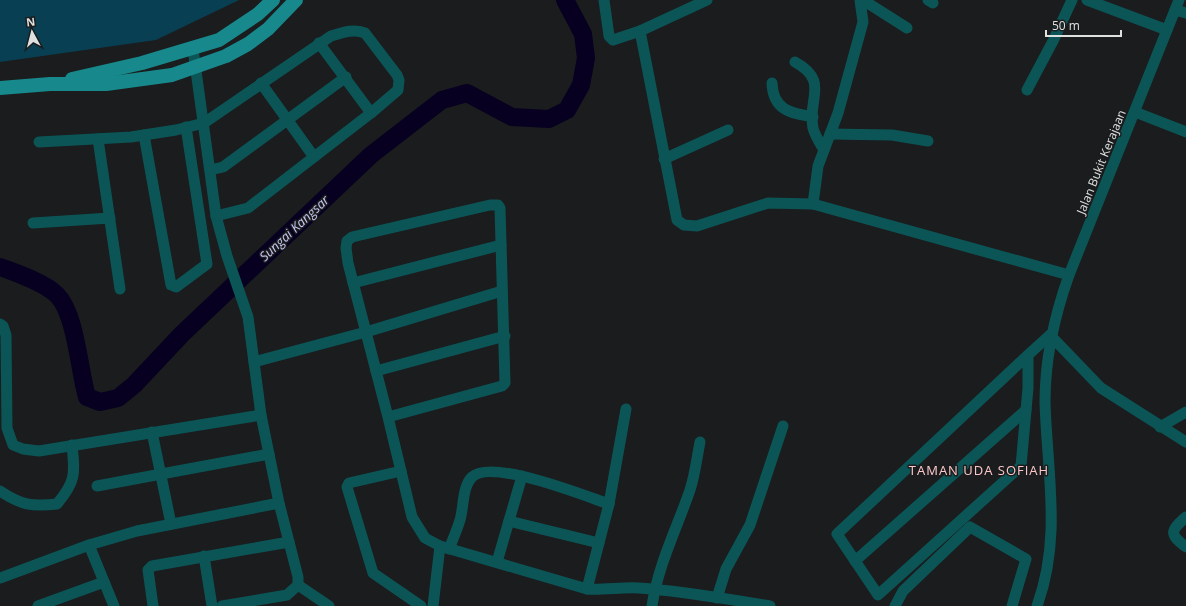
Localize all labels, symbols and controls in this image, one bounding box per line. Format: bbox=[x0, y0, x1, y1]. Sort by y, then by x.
north arrow bbox=[12, 12, 52, 52]
scale bar bbox=[1046, 12, 1121, 38]
text: N bbox=[25, 14, 36, 30]
text: 50 m bbox=[1052, 17, 1080, 34]
street label: Jalan Bukit Kerajaan bbox=[1072, 107, 1130, 218]
water label: Sungai Kangsar bbox=[255, 190, 333, 265]
district label: TAMAN UDA SOFIAH bbox=[909, 461, 1049, 479]

